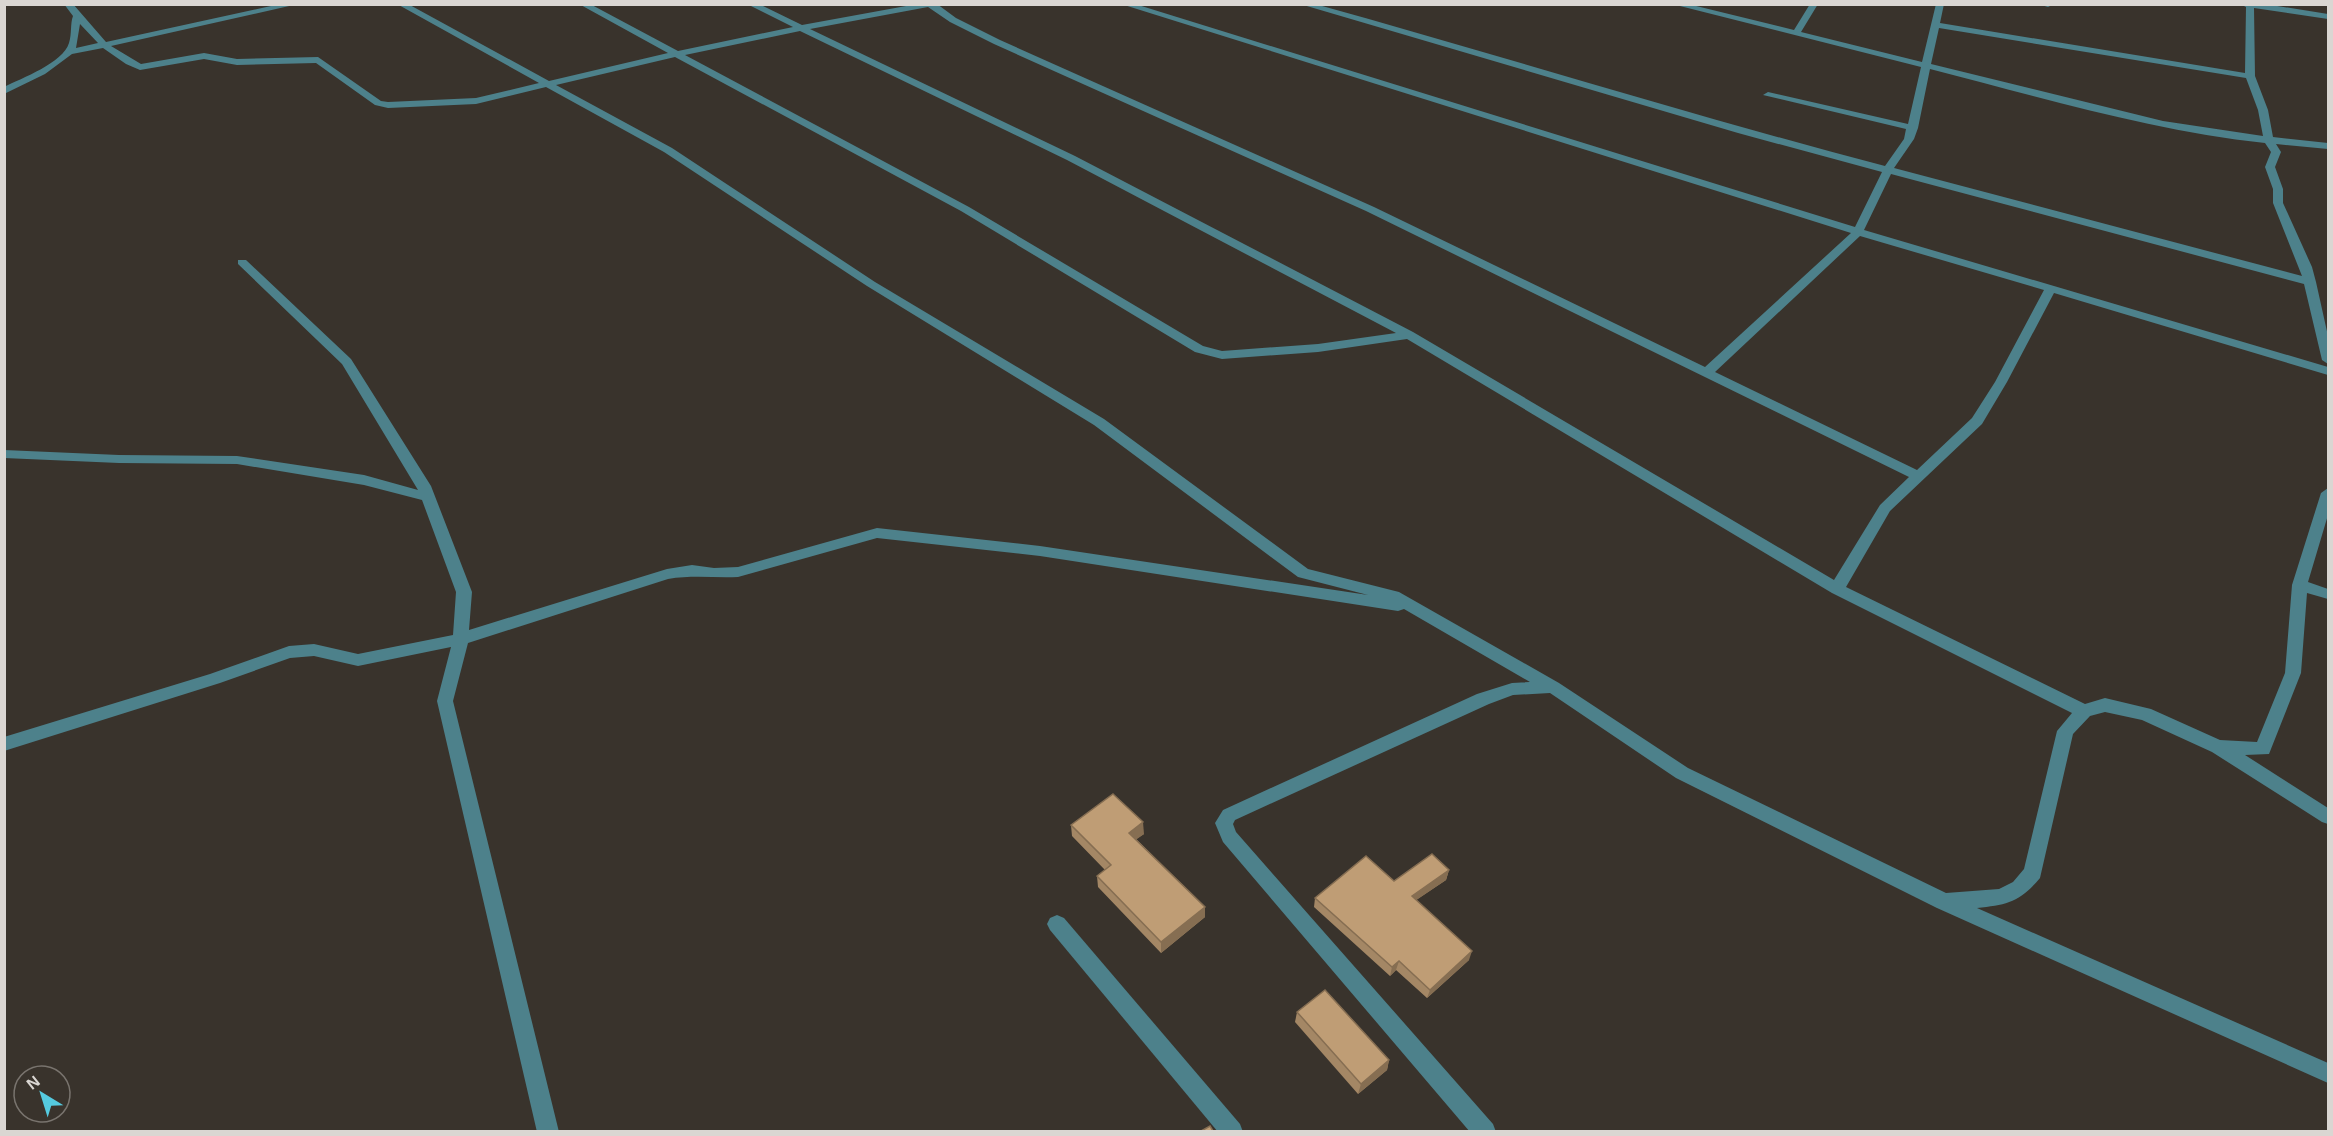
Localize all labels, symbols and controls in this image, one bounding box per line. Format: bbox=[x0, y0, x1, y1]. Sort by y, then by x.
north arrow bbox=[12, 1064, 72, 1124]
text: N bbox=[23, 1072, 43, 1093]

